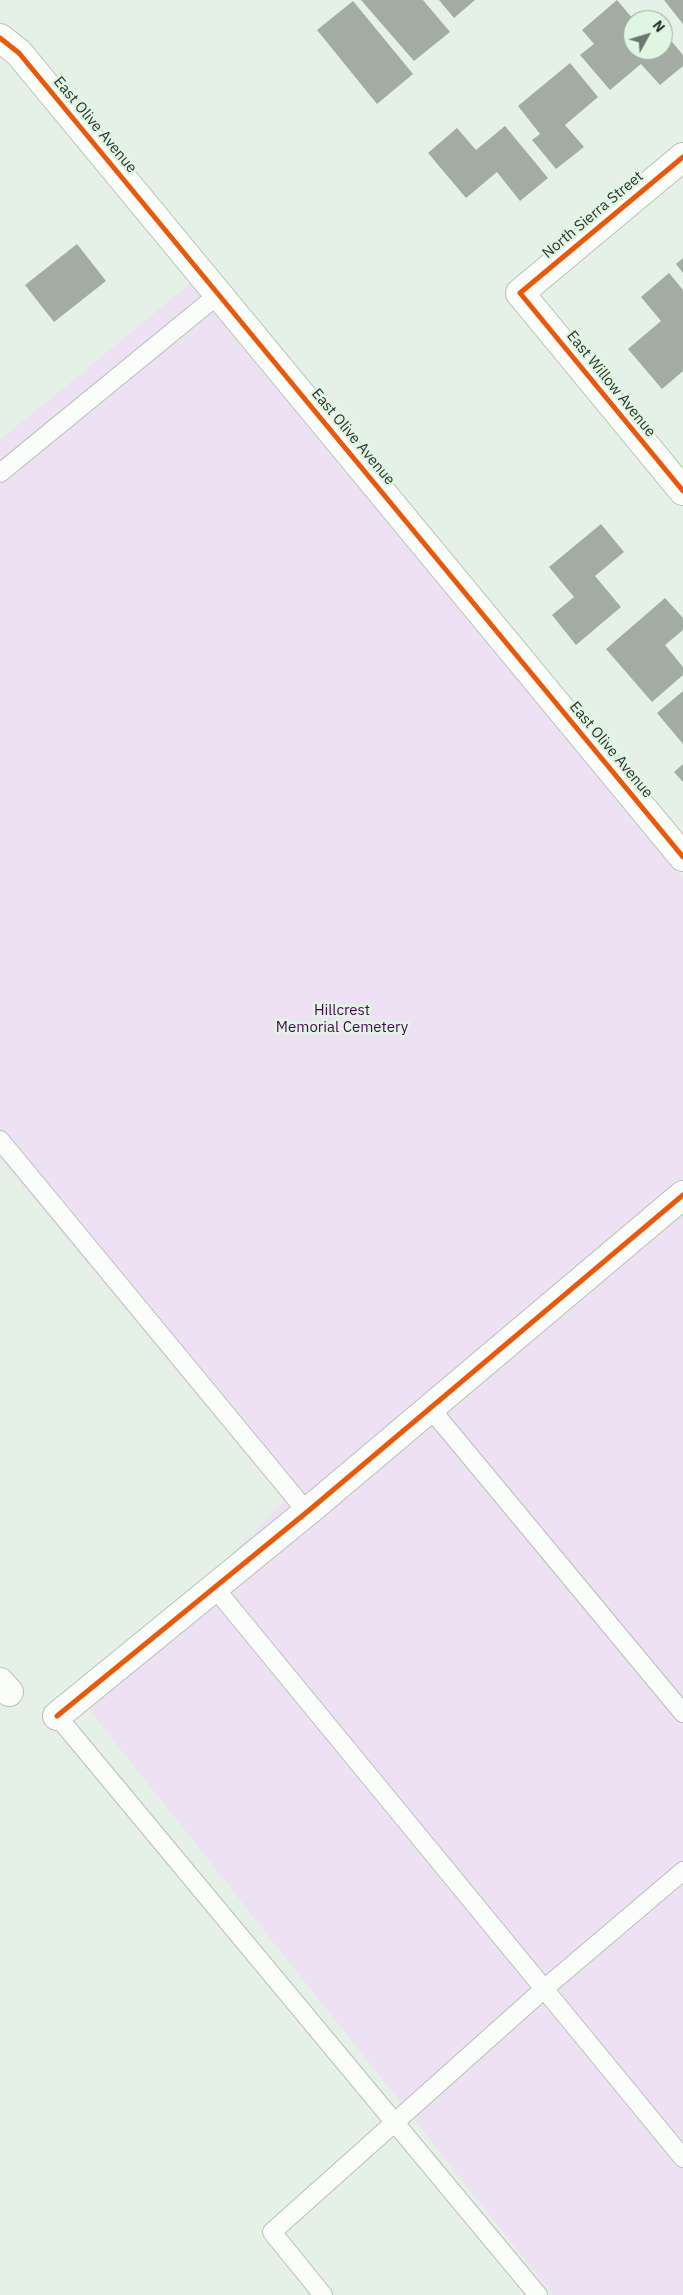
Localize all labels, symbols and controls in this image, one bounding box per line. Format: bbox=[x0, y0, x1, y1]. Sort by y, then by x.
north arrow bbox=[623, 10, 673, 60]
text: N bbox=[649, 17, 669, 36]
street label: East Olive Avenue bbox=[49, 73, 141, 177]
street label: North Sierra Street bbox=[539, 168, 647, 262]
street label: East Willow Avenue bbox=[563, 327, 659, 441]
street label: East Olive Avenue bbox=[307, 385, 399, 489]
street label: East Olive Avenue bbox=[565, 698, 657, 802]
park label: Hillcrest Memorial Cemetery bbox=[276, 1002, 408, 1037]

